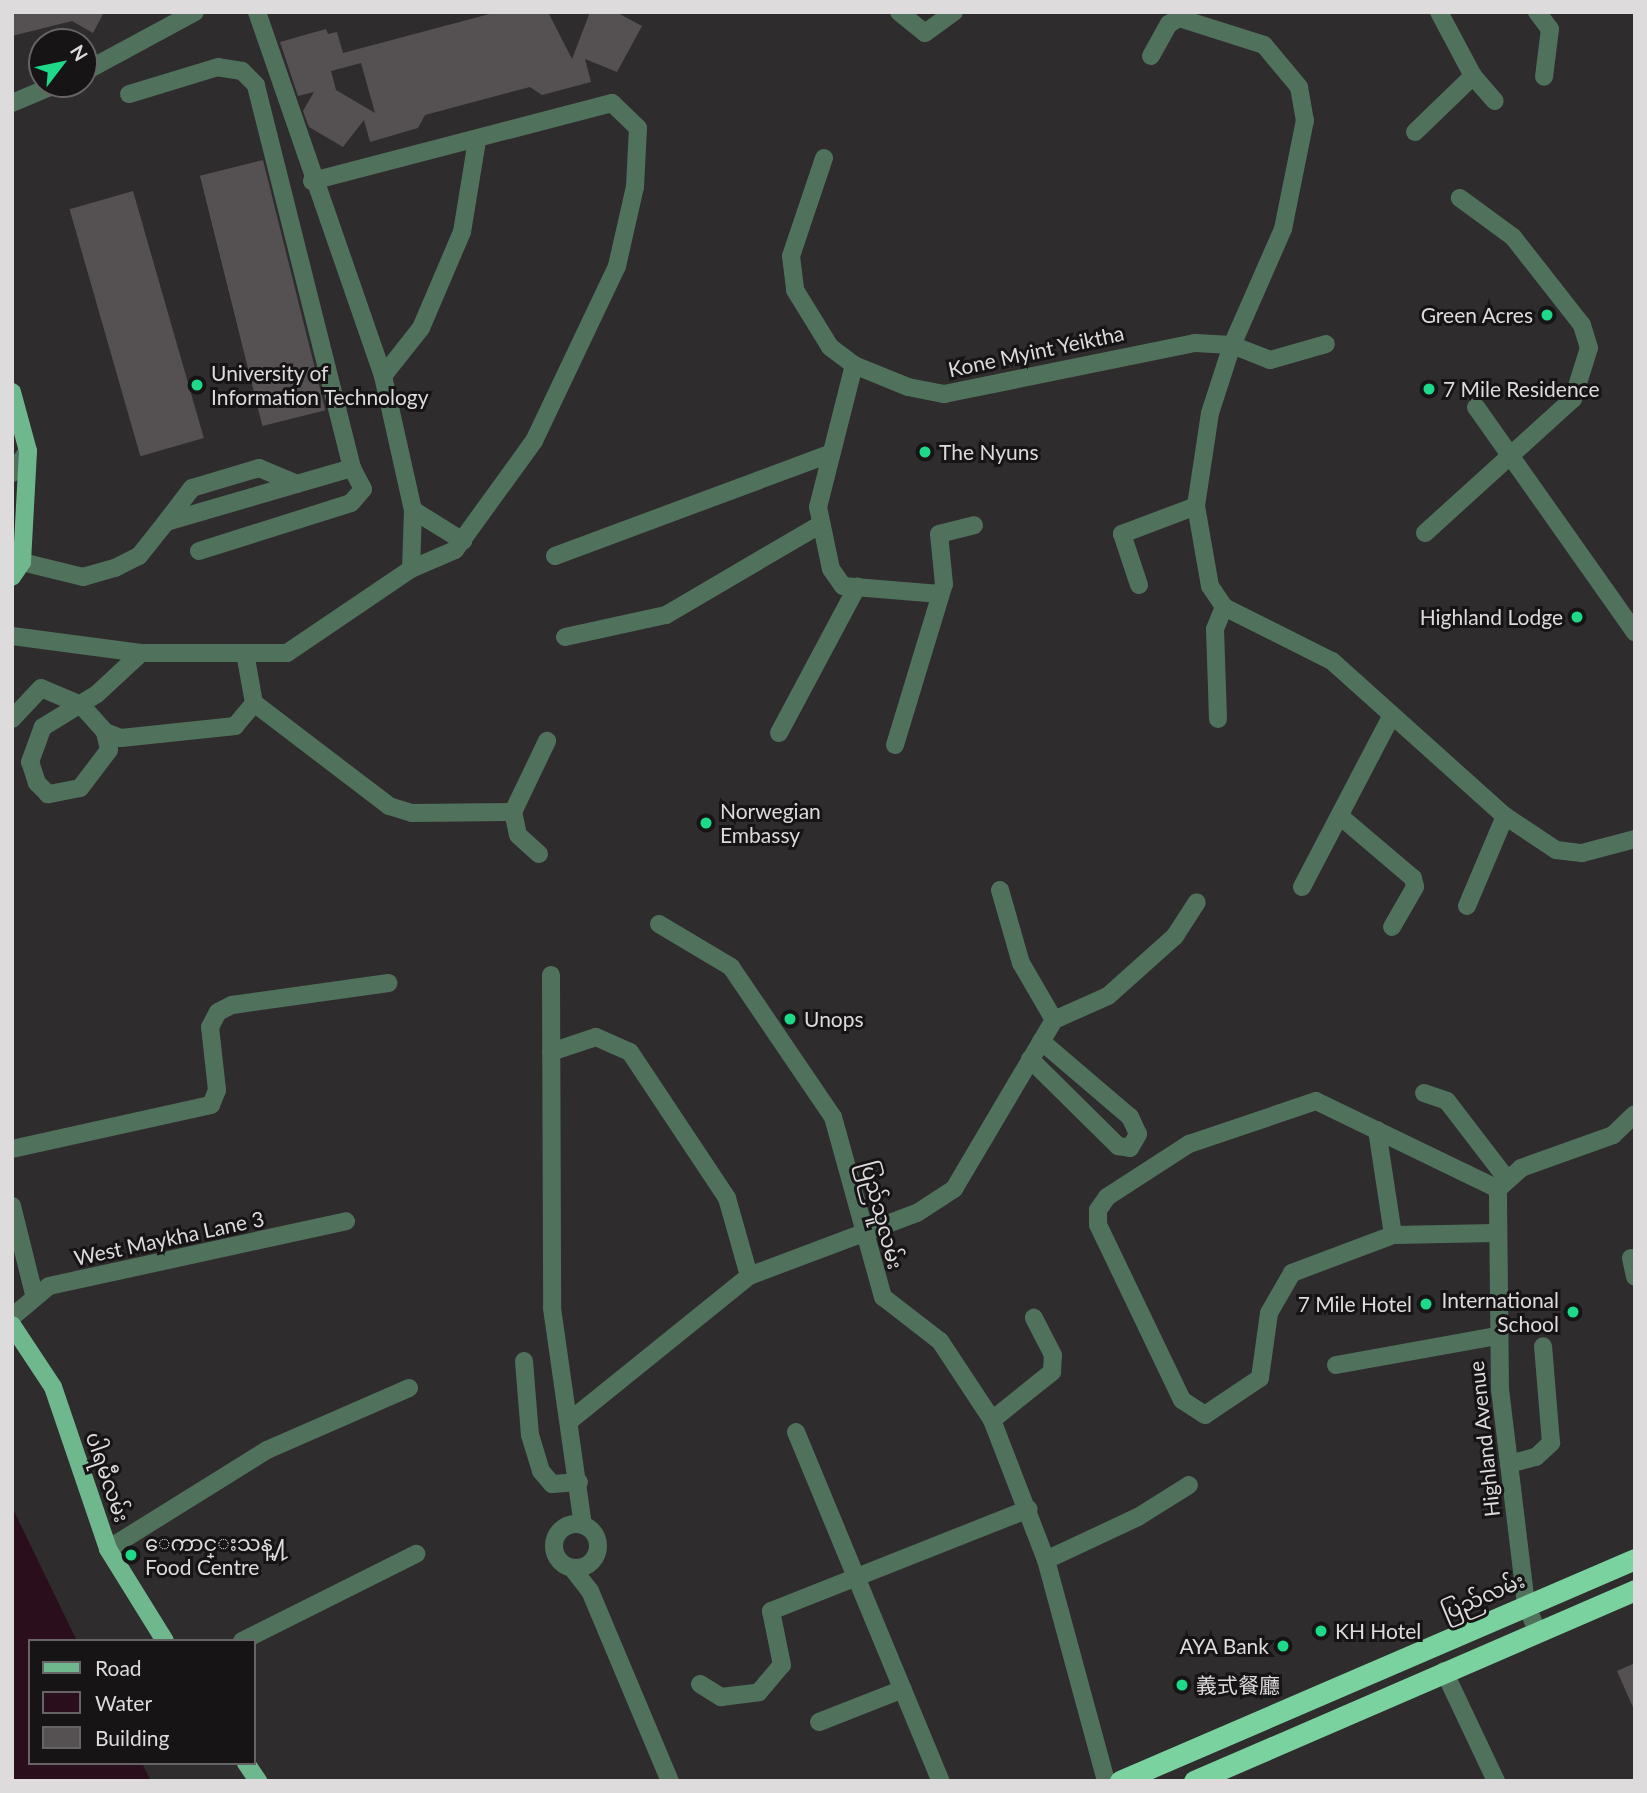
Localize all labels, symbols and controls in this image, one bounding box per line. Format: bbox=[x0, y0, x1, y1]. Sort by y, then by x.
north arrow bbox=[28, 28, 98, 98]
text: N bbox=[66, 40, 93, 65]
place label: Green Acres bbox=[1420, 302, 1533, 328]
marker: Green Acres bbox=[1539, 307, 1555, 323]
street label: Kone Myint Yeiktha bbox=[945, 320, 1127, 382]
place label: University of Information Technology bbox=[211, 360, 429, 410]
place label: 7 Mile Residence bbox=[1443, 376, 1600, 402]
marker: University of Information Technology bbox=[189, 377, 205, 393]
marker: 7 Mile Residence bbox=[1421, 381, 1437, 397]
place label: The Nyuns bbox=[939, 439, 1039, 465]
marker: The Nyuns bbox=[917, 444, 933, 460]
place label: Highland Lodge bbox=[1420, 604, 1563, 630]
marker: Highland Lodge bbox=[1569, 609, 1585, 625]
place label: Norwegian Embassy bbox=[720, 798, 821, 848]
marker: Norwegian Embassy bbox=[698, 815, 714, 831]
place label: Unops bbox=[804, 1006, 864, 1032]
marker: Unops bbox=[782, 1011, 798, 1027]
street label: ပြည်သူလမ်း bbox=[855, 1158, 909, 1272]
street label: West Maykha Lane 3 bbox=[72, 1206, 266, 1270]
place label: International School bbox=[1442, 1287, 1559, 1337]
place label: 7 Mile Hotel bbox=[1298, 1291, 1412, 1317]
marker: 7 Mile Hotel bbox=[1418, 1296, 1434, 1312]
marker: International School bbox=[1565, 1304, 1581, 1320]
street label: Highland Avenue bbox=[1463, 1359, 1505, 1519]
street label: ပါရမီလမ်း bbox=[81, 1429, 135, 1525]
place label: ေကာင္းသန္႔ Food Centre bbox=[145, 1530, 288, 1580]
marker: ေကာင္းသန္႔ Food Centre bbox=[123, 1547, 139, 1563]
street label: ပြည်လမ်း bbox=[1438, 1567, 1528, 1625]
place label: KH Hotel bbox=[1335, 1618, 1421, 1644]
marker: KH Hotel bbox=[1313, 1623, 1329, 1639]
place label: AYA Bank bbox=[1179, 1633, 1269, 1659]
marker: AYA Bank bbox=[1275, 1638, 1291, 1654]
legend bbox=[28, 1639, 256, 1765]
text: Road bbox=[95, 1655, 142, 1680]
place label: 義式餐廳 bbox=[1196, 1672, 1280, 1698]
marker: 義式餐廳 bbox=[1174, 1677, 1190, 1693]
text: Water bbox=[95, 1690, 152, 1715]
text: Building bbox=[95, 1725, 170, 1750]

